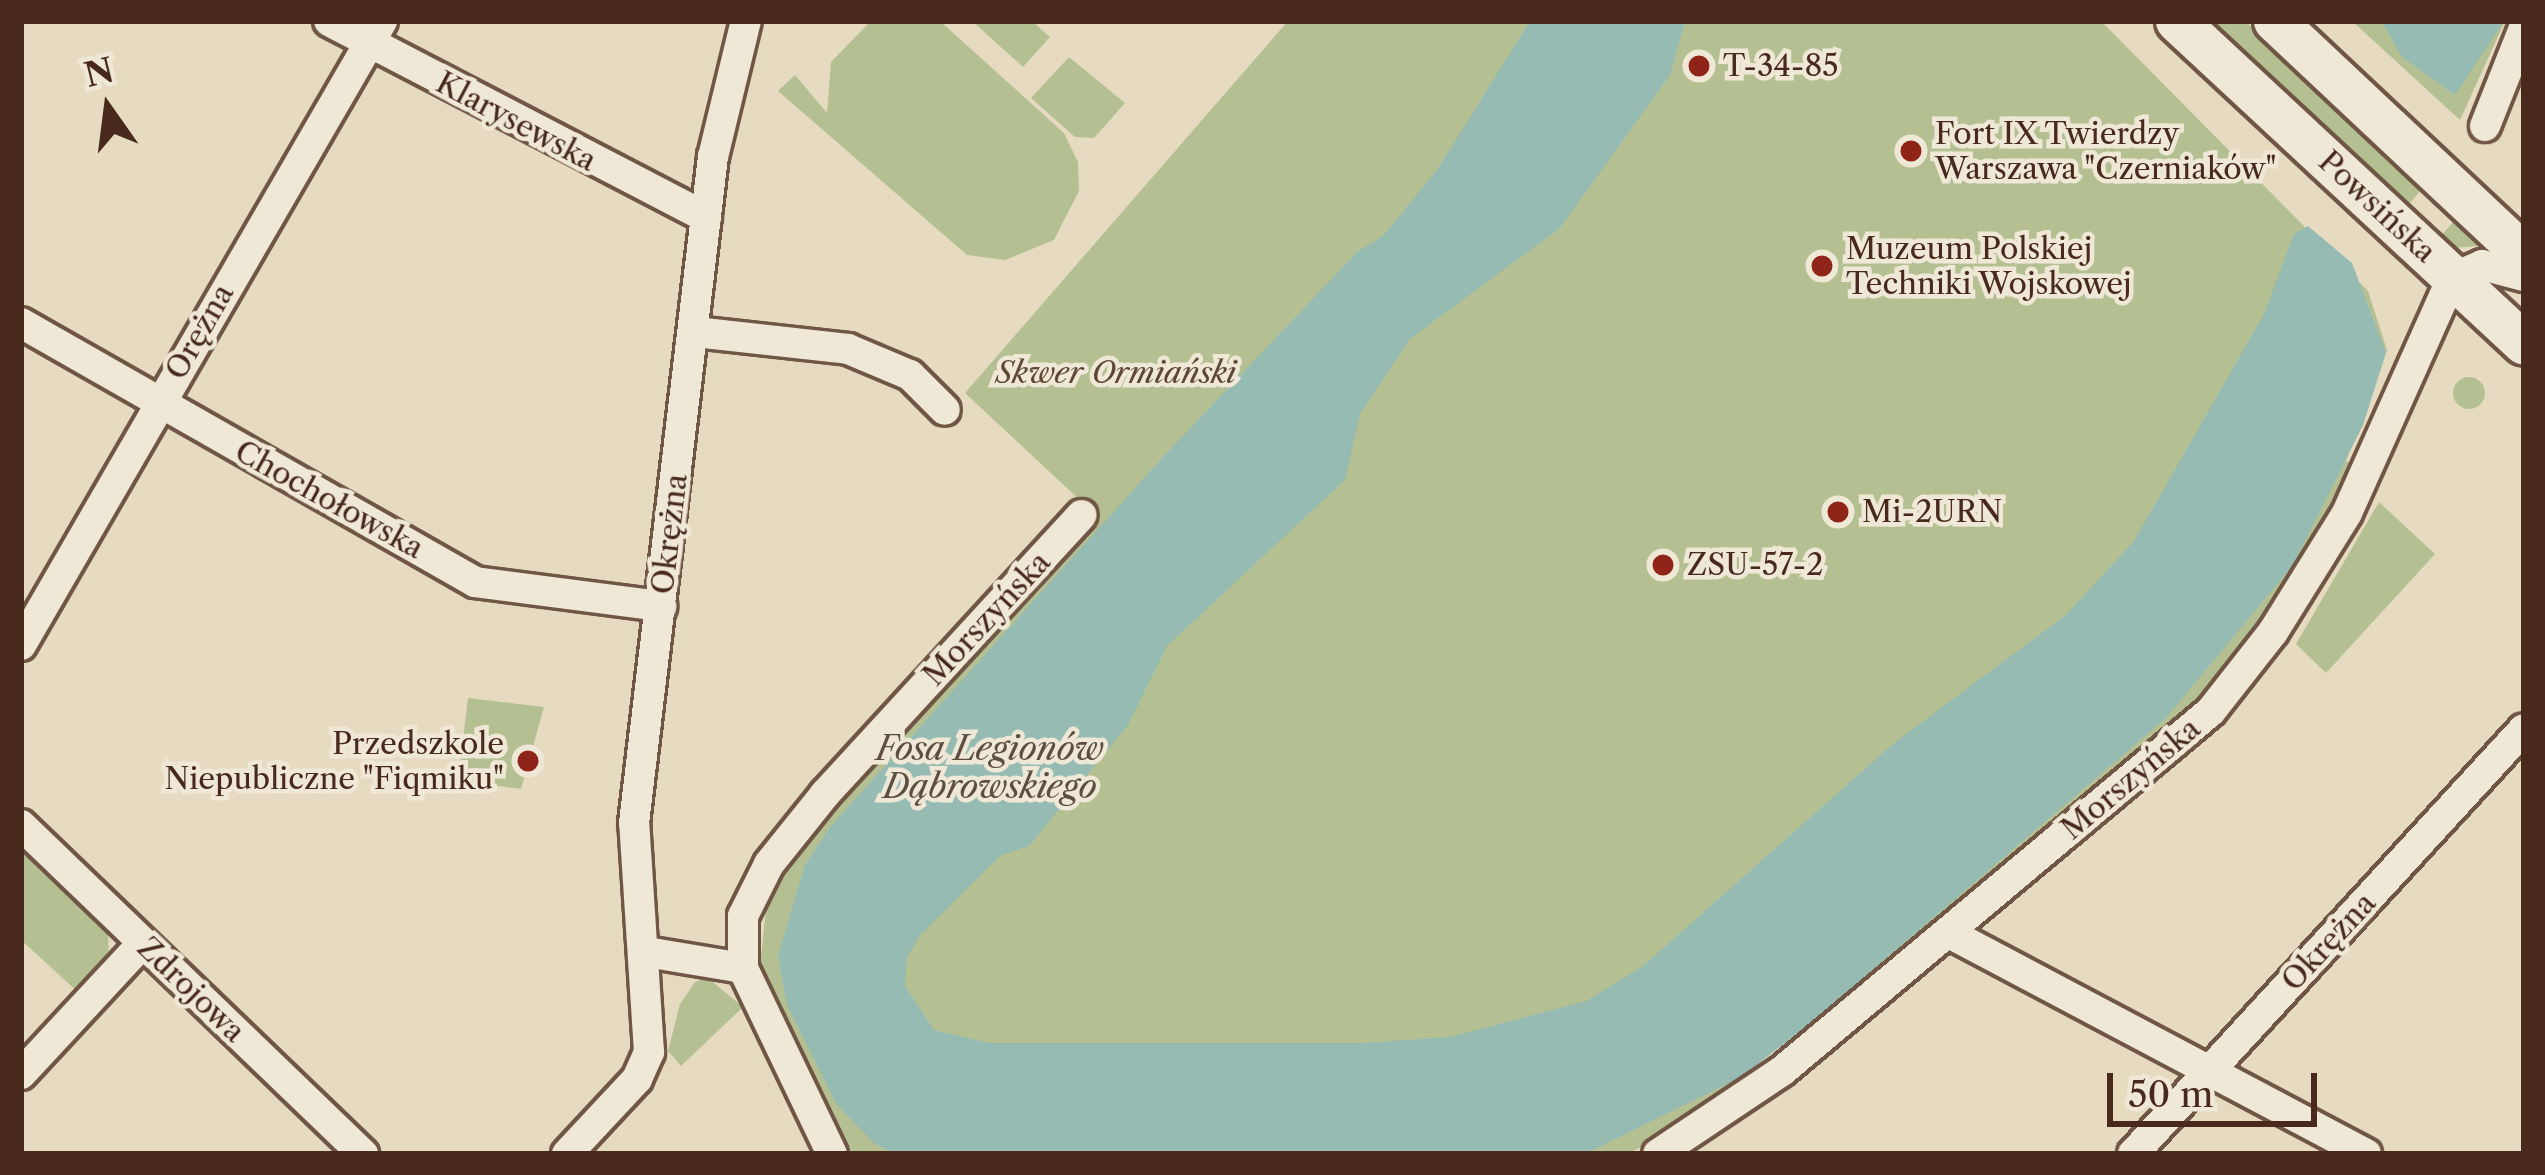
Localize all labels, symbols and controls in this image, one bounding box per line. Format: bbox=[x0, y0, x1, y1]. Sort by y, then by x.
north arrow bbox=[48, 48, 168, 168]
place label: T-34-85 bbox=[1723, 48, 1839, 84]
text: N bbox=[80, 49, 118, 96]
marker: T-34-85 bbox=[1686, 53, 1712, 79]
street label: Klarysewska bbox=[430, 65, 602, 179]
place label: Fort IX Twierdzy Warszawa "Czerniaków" bbox=[1935, 116, 2277, 186]
marker: Fort IX Twierdzy Warszawa "Czerniaków" bbox=[1898, 138, 1924, 164]
street label: Powsińska bbox=[2311, 144, 2443, 270]
place label: Muzeum Polskiej Techniki Wojskowej bbox=[1846, 231, 2133, 302]
marker: Muzeum Polskiej Techniki Wojskowej bbox=[1809, 253, 1835, 279]
street label: Orężna bbox=[158, 278, 242, 386]
park label: Skwer Ormiański bbox=[996, 355, 1236, 391]
street label: Chochołowska bbox=[229, 433, 429, 567]
street label: Okrężna bbox=[645, 472, 695, 596]
place label: Mi-2URN bbox=[1862, 494, 2002, 530]
marker: Mi-2URN bbox=[1825, 499, 1851, 525]
street label: Morszyńska bbox=[916, 545, 1058, 693]
place label: ZSU-57-2 bbox=[1687, 547, 1823, 583]
marker: ZSU-57-2 bbox=[1650, 552, 1676, 578]
street label: Morszyńska bbox=[2054, 711, 2208, 847]
place label: Przedszkole Niepubliczne "Fiqmiku" bbox=[164, 726, 504, 796]
water label: Fosa Legionów Dąbrowskiego bbox=[876, 729, 1104, 807]
marker: Przedszkole Niepubliczne "Fiqmiku" bbox=[515, 748, 541, 774]
street label: Okrężna bbox=[2275, 885, 2383, 999]
street label: Zdrojowa bbox=[130, 930, 252, 1050]
scale bar bbox=[2113, 1049, 2323, 1123]
text: 50 m bbox=[2128, 1072, 2213, 1116]

